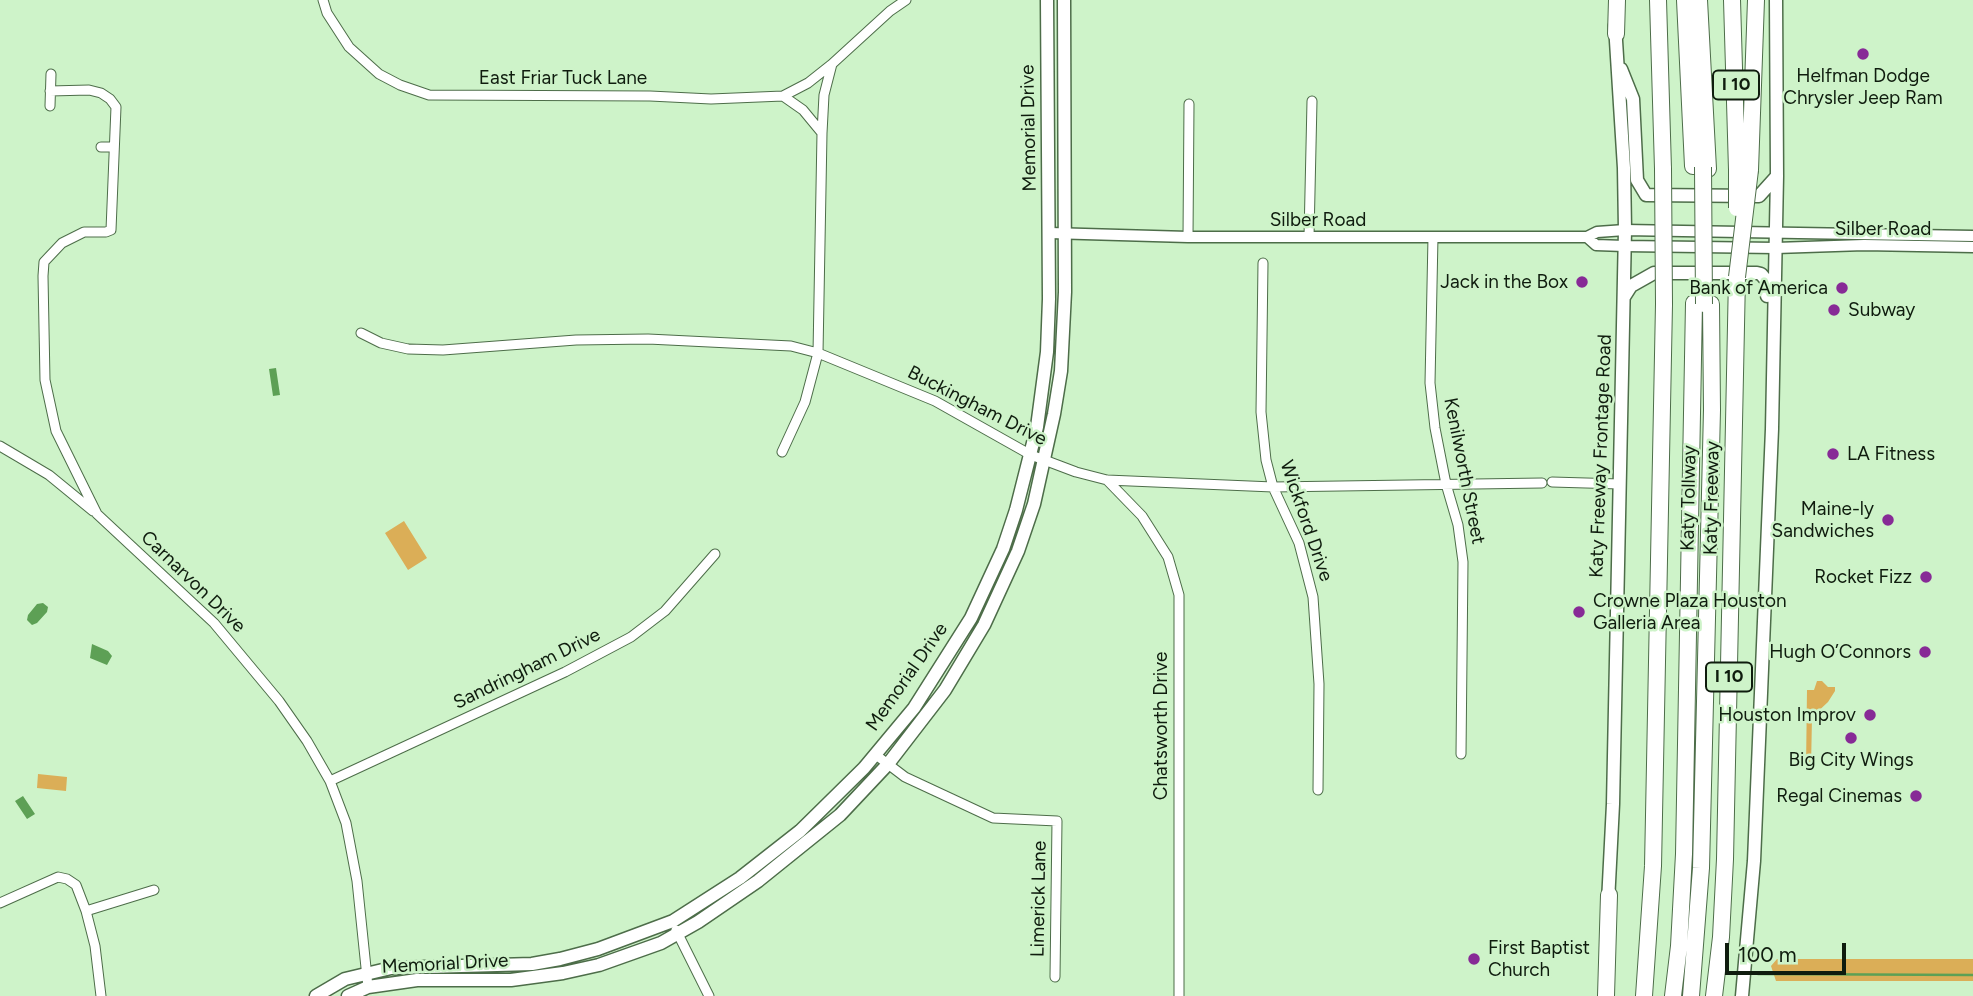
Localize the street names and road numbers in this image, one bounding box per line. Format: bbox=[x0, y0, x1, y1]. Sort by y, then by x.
street label: Memorial Drive bbox=[1016, 64, 1042, 192]
street label: East Friar Tuck Lane bbox=[479, 67, 647, 89]
road number: I 10 bbox=[1713, 70, 1759, 100]
street label: Silber Road bbox=[1270, 209, 1366, 231]
street label: Silber Road bbox=[1835, 218, 1931, 240]
street label: Katy Freeway Frontage Road bbox=[1585, 334, 1617, 578]
street label: Buckingham Drive bbox=[904, 361, 1050, 451]
street label: Kenilworth Street bbox=[1439, 396, 1489, 546]
street label: Katy Freeway bbox=[1700, 441, 1724, 555]
street label: Katy Tollway bbox=[1677, 445, 1701, 551]
street label: Wickford Drive bbox=[1275, 458, 1337, 584]
street label: Carnarvon Drive bbox=[136, 526, 250, 638]
street label: Memorial Drive bbox=[861, 618, 953, 736]
street label: Sandringham Drive bbox=[450, 624, 604, 714]
street label: Chatsworth Drive bbox=[1150, 652, 1172, 800]
road number: I 10 bbox=[1706, 662, 1752, 692]
street label: Limerick Lane bbox=[1027, 841, 1051, 957]
street label: Memorial Drive bbox=[381, 949, 509, 979]

